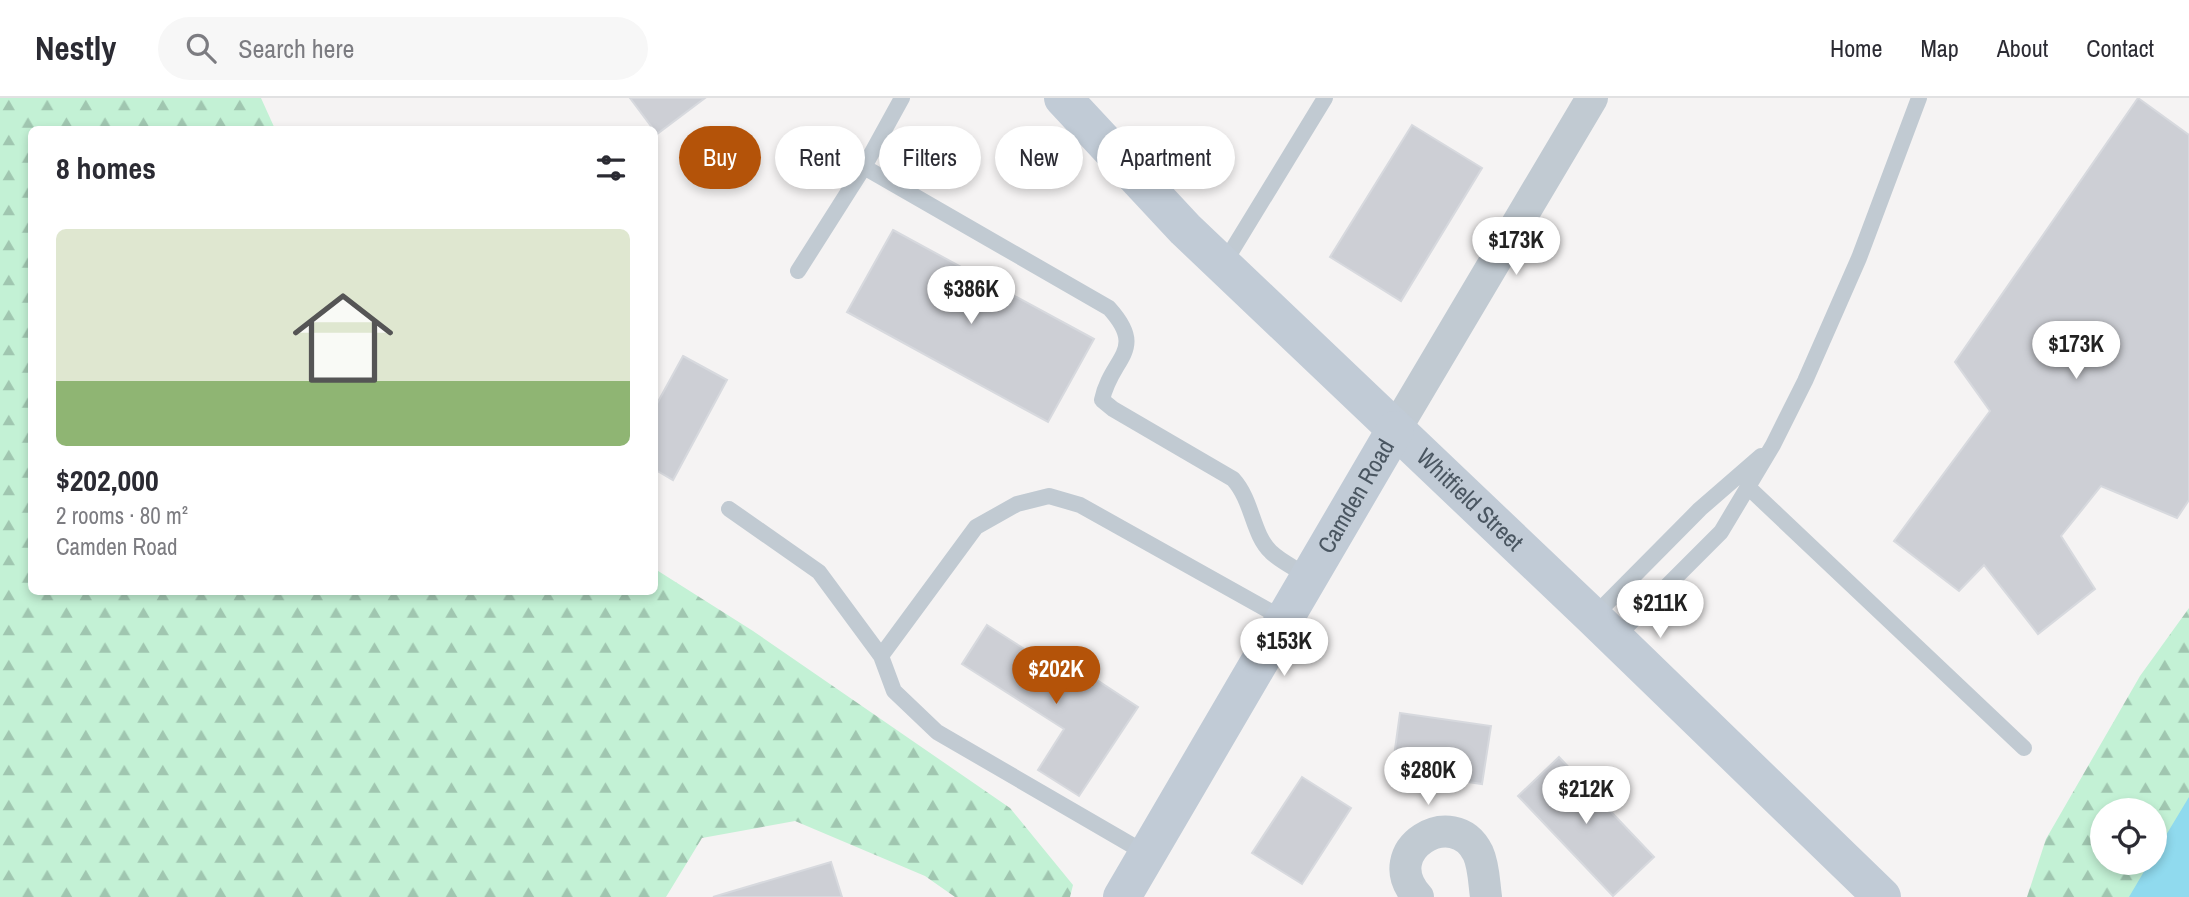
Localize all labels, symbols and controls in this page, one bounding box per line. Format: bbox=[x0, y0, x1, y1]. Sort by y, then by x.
search box bbox=[158, 17, 648, 80]
text: Nestly bbox=[35, 26, 116, 70]
icon: search bbox=[182, 29, 220, 67]
text: Search here bbox=[238, 31, 354, 66]
text: Home bbox=[1830, 32, 1882, 64]
text: Map bbox=[1920, 32, 1959, 64]
text: About bbox=[1997, 32, 2048, 64]
text: Contact bbox=[2086, 32, 2154, 64]
chip: Buy bbox=[679, 126, 761, 189]
chip: Rent bbox=[775, 126, 865, 189]
chip: Filters bbox=[879, 126, 981, 189]
chip: New bbox=[995, 126, 1083, 189]
chip: Apartment bbox=[1097, 126, 1235, 189]
text: 8 homes bbox=[56, 148, 156, 188]
icon: filters bbox=[592, 149, 630, 187]
pin: $173K bbox=[1467, 218, 1565, 277]
text: $173K bbox=[1488, 224, 1544, 255]
pin: $386K bbox=[922, 266, 1020, 326]
text: $386K bbox=[943, 273, 999, 304]
icon: home bbox=[280, 275, 406, 401]
pin: $173K bbox=[2027, 322, 2125, 381]
text: $173K bbox=[2048, 328, 2104, 359]
street label: Camden Road bbox=[1309, 433, 1401, 559]
street label: Whitfield Street bbox=[1410, 441, 1531, 558]
text: $202,000 bbox=[56, 460, 159, 500]
text: 2 rooms · 80 m² bbox=[56, 500, 188, 531]
text: Camden Road bbox=[56, 531, 178, 562]
pin: $211K bbox=[1611, 580, 1709, 640]
text: $211K bbox=[1633, 587, 1687, 618]
pin: $153K bbox=[1235, 618, 1333, 678]
text: $153K bbox=[1256, 625, 1312, 656]
pin: $202K bbox=[1007, 646, 1105, 706]
text: $202K bbox=[1028, 653, 1084, 684]
pin: $280K bbox=[1379, 748, 1477, 807]
text: $280K bbox=[1400, 754, 1456, 785]
pin: $212K bbox=[1537, 766, 1635, 826]
text: $212K bbox=[1558, 773, 1614, 804]
map controls bbox=[2090, 798, 2167, 875]
button: locate bbox=[2090, 798, 2167, 875]

